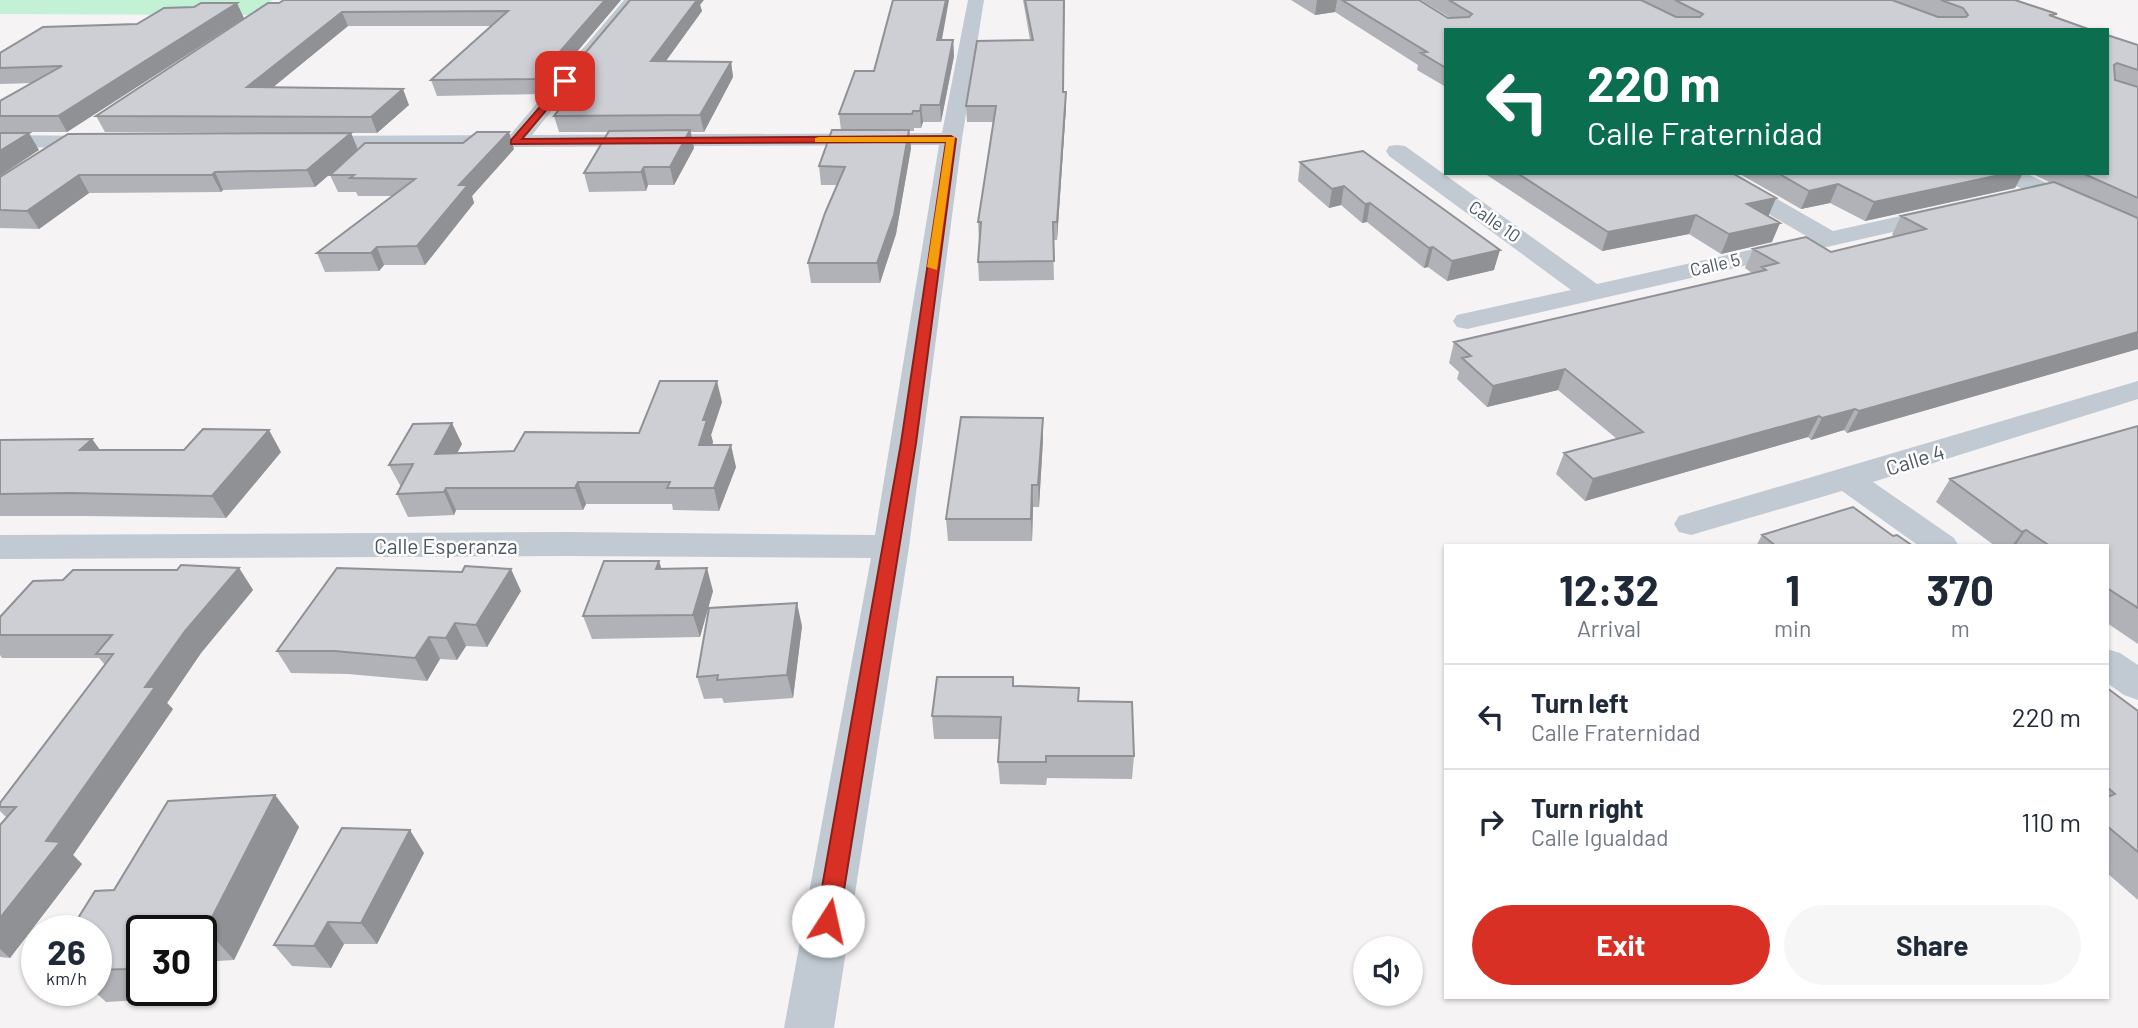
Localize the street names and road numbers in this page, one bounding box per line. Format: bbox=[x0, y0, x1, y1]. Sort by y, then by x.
street label: Calle 10 bbox=[1465, 195, 1525, 247]
street label: Calle 5 bbox=[1688, 248, 1742, 280]
street label: Calle 4 bbox=[1883, 438, 1947, 480]
street label: Calle Esperanza bbox=[374, 533, 518, 558]

